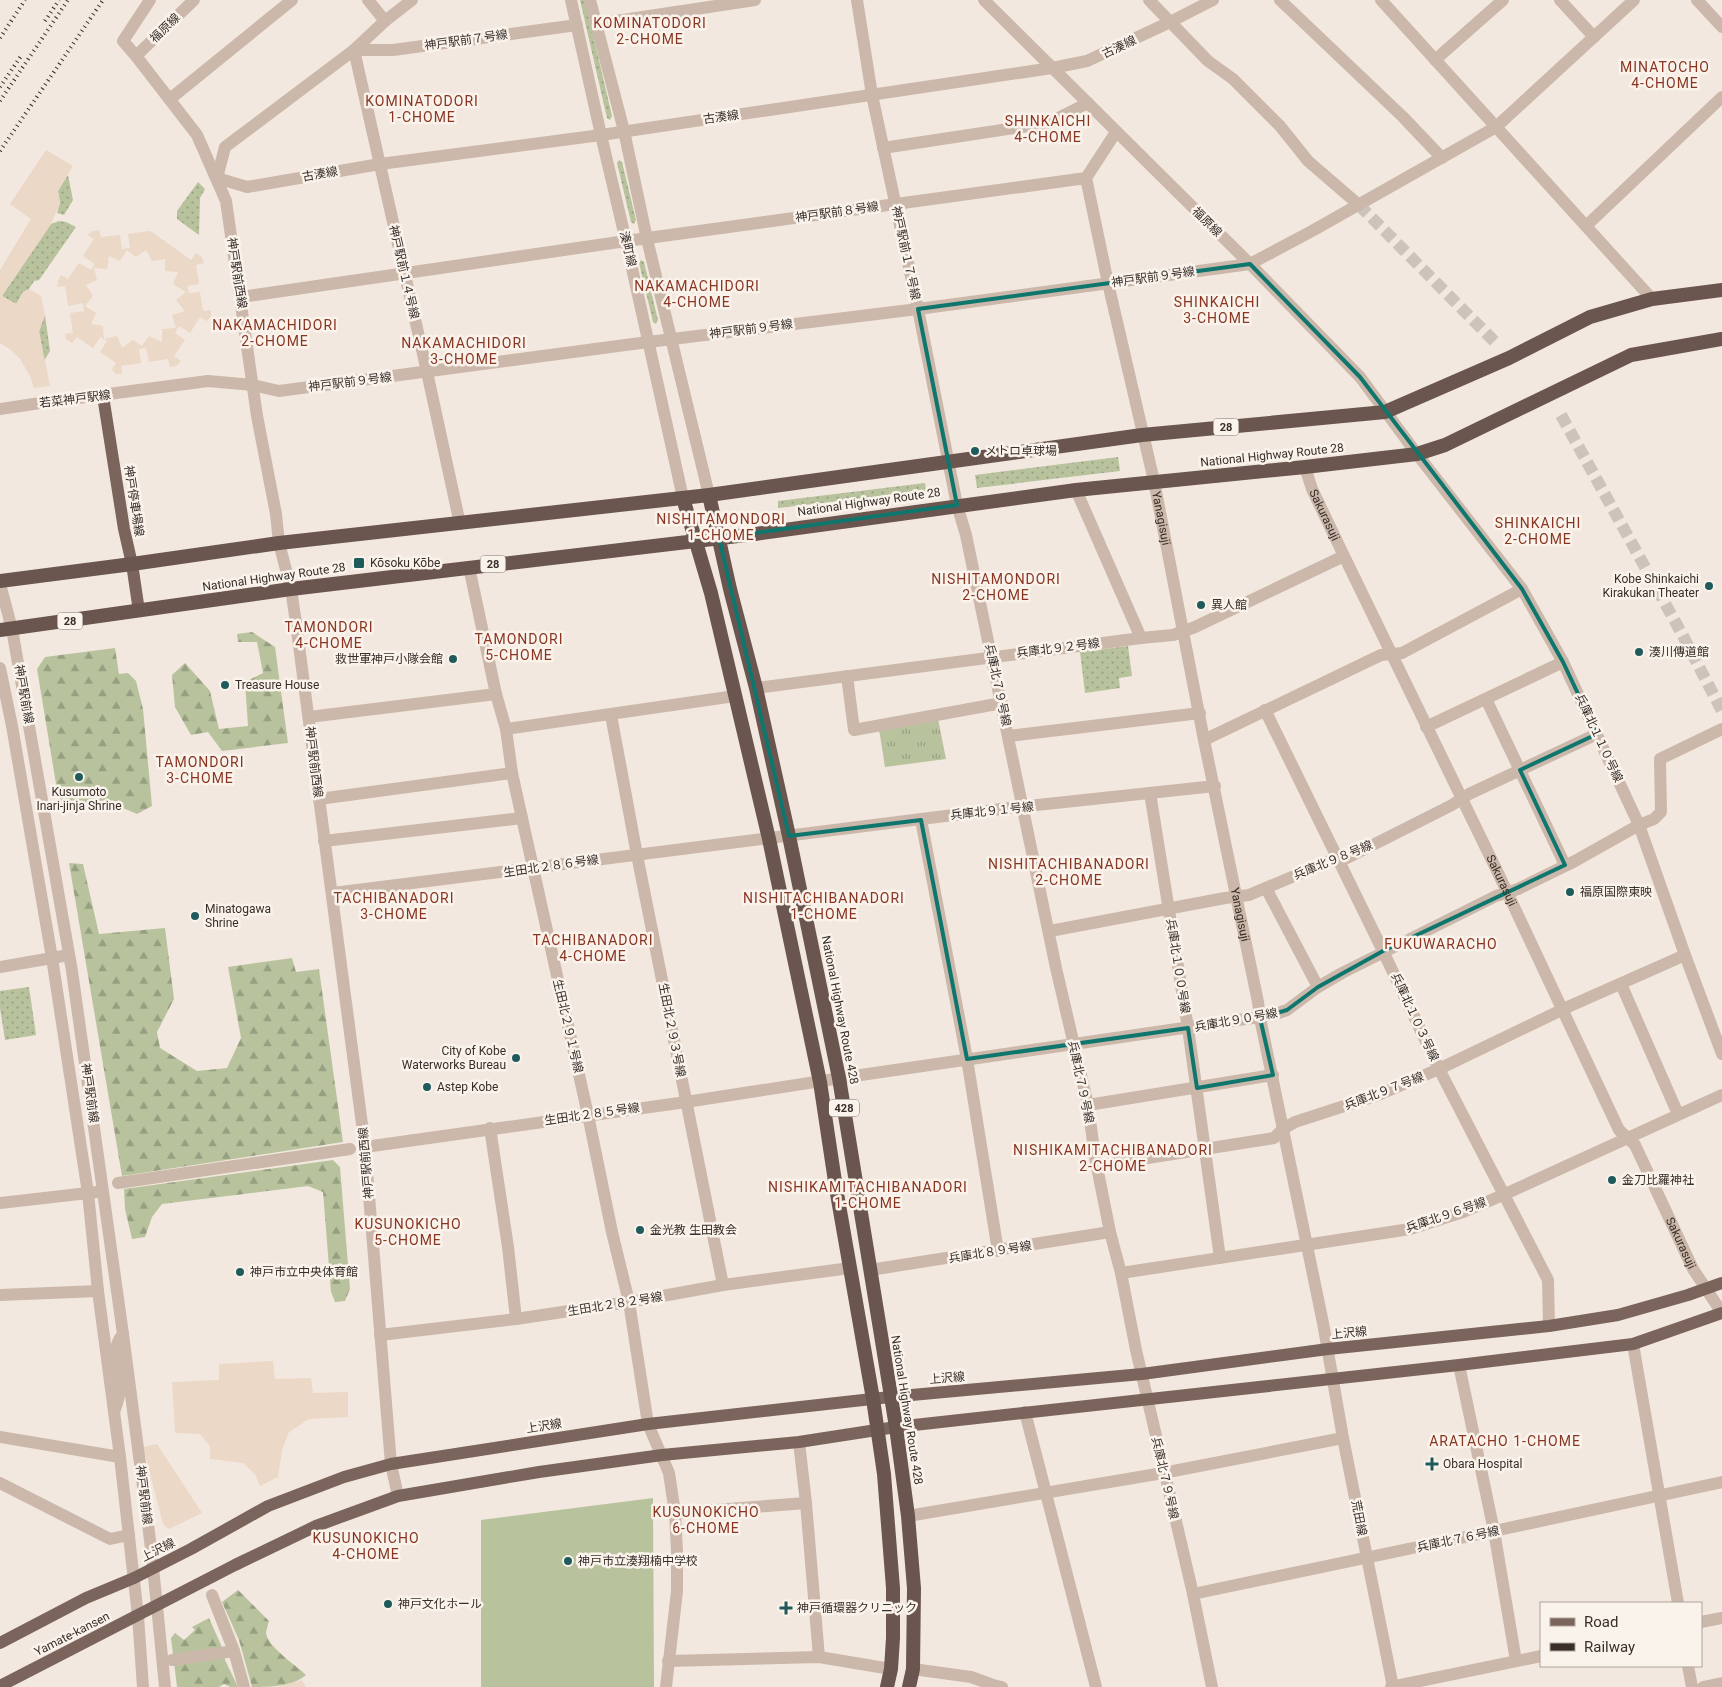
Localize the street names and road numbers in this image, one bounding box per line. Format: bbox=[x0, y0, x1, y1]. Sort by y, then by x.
street label: 福原線 bbox=[147, 10, 183, 46]
street label: 神戸駅前７号線 bbox=[423, 27, 509, 53]
street label: 古湊線 bbox=[1100, 33, 1138, 61]
street label: 古湊線 bbox=[702, 108, 740, 126]
street label: 古湊線 bbox=[301, 164, 339, 184]
street label: 神戸駅前８号線 bbox=[794, 199, 880, 225]
street label: 福原線 bbox=[1189, 204, 1225, 240]
street label: 神戸駅前１７号線 bbox=[889, 205, 923, 301]
street label: 神戸駅前１４号線 bbox=[386, 224, 422, 320]
street label: 湊町線 bbox=[617, 230, 639, 268]
street label: 神戸駅前西線 bbox=[224, 236, 250, 310]
street label: 神戸駅前９号線 bbox=[1110, 264, 1196, 290]
street label: 神戸駅前９号線 bbox=[708, 317, 794, 341]
street label: 神戸駅前９号線 bbox=[307, 370, 393, 394]
street label: 若菜神戸駅線 bbox=[38, 388, 112, 410]
road number: 28 bbox=[1214, 418, 1238, 436]
street label: National Highway Route 28 bbox=[1199, 440, 1345, 470]
street label: 神戸停車場線 bbox=[121, 464, 147, 538]
street label: National Highway Route 28 bbox=[797, 485, 942, 519]
street label: Sakurasuji bbox=[1306, 487, 1343, 543]
street label: Yanagisuji bbox=[1149, 490, 1173, 547]
road number: 28 bbox=[480, 556, 506, 572]
street label: National Highway Route 28 bbox=[202, 560, 347, 594]
road number: 28 bbox=[58, 612, 82, 630]
street label: 兵庫北９２号線 bbox=[1015, 636, 1101, 660]
street label: 兵庫北７９号線 bbox=[982, 642, 1014, 728]
street label: 神戸駅前線 bbox=[12, 663, 36, 725]
street label: 兵庫北１１０号線 bbox=[1572, 692, 1626, 784]
street label: 神戸駅前西線 bbox=[303, 725, 325, 799]
street label: 兵庫北９１号線 bbox=[949, 800, 1035, 822]
street label: 兵庫北９８号線 bbox=[1291, 838, 1375, 882]
street label: 生田北２８６号線 bbox=[502, 852, 600, 880]
street label: Sakurasuji bbox=[1483, 852, 1520, 909]
street label: Yanagisuji bbox=[1228, 886, 1252, 943]
street label: 兵庫北１００号線 bbox=[1164, 917, 1192, 1015]
street label: National Highway Route 428 bbox=[819, 934, 861, 1086]
street label: 兵庫北１０３号線 bbox=[1388, 971, 1442, 1063]
street label: 生田北２９１号線 bbox=[550, 978, 586, 1074]
street label: 生田北２９３号線 bbox=[656, 982, 688, 1078]
street label: 兵庫北９０号線 bbox=[1193, 1006, 1279, 1034]
street label: 兵庫北７９号線 bbox=[1065, 1039, 1097, 1125]
street label: 神戸駅前線 bbox=[79, 1062, 101, 1124]
street label: 兵庫北９７号線 bbox=[1342, 1069, 1426, 1113]
street label: 生田北２８５号線 bbox=[543, 1100, 641, 1128]
road number: 428 bbox=[829, 1100, 859, 1116]
street label: 神戸駅前西線 bbox=[356, 1127, 376, 1199]
street label: 兵庫北９６号線 bbox=[1404, 1195, 1488, 1235]
street label: Sakurasuji bbox=[1663, 1215, 1699, 1271]
street label: 兵庫北８９号線 bbox=[947, 1239, 1033, 1265]
street label: 生田北２８２号線 bbox=[566, 1290, 664, 1318]
street label: 上沢線 bbox=[1330, 1324, 1368, 1342]
street label: National Highway Route 428 bbox=[888, 1334, 926, 1486]
street label: 上沢線 bbox=[928, 1369, 966, 1387]
street label: 上沢線 bbox=[525, 1416, 563, 1436]
street label: 兵庫北７９号線 bbox=[1149, 1435, 1181, 1521]
street label: 神戸駅前線 bbox=[133, 1464, 155, 1526]
street label: 荒田線 bbox=[1349, 1499, 1369, 1537]
street label: 兵庫北７６号線 bbox=[1415, 1523, 1501, 1555]
street label: 上沢線 bbox=[139, 1536, 177, 1564]
street label: Yamate-kansen bbox=[32, 1609, 112, 1659]

